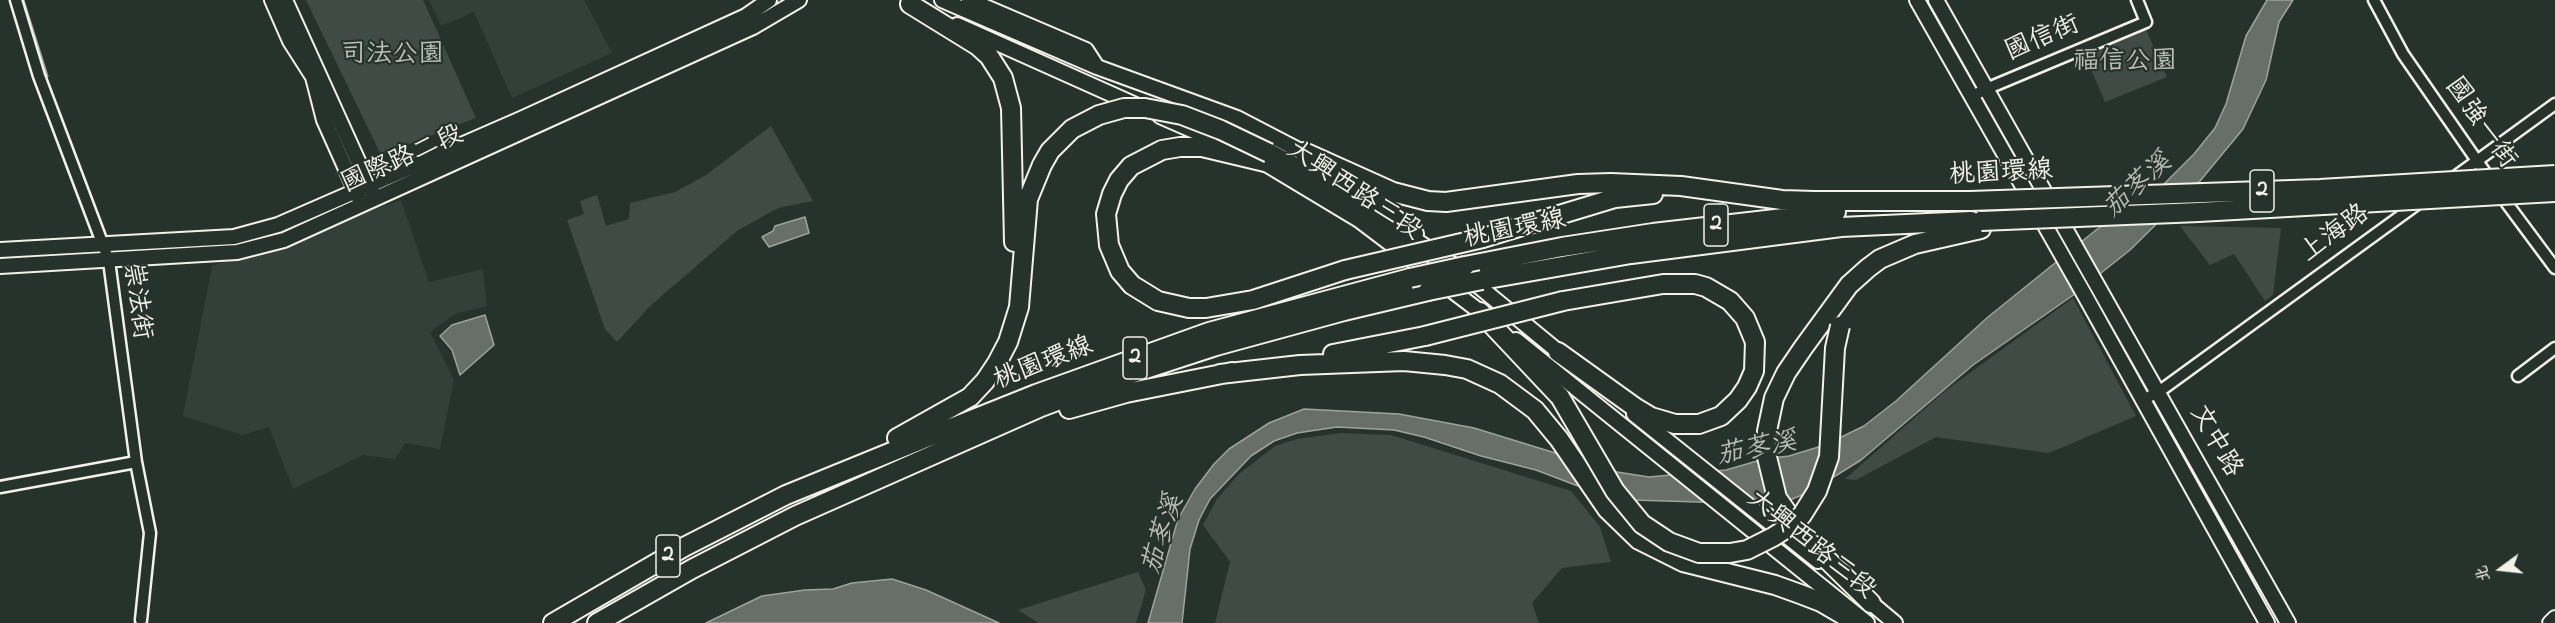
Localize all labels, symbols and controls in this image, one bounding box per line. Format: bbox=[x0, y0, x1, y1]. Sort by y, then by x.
street label: 國信街 bbox=[2001, 10, 2085, 70]
park label: 司法公園 bbox=[340, 41, 444, 73]
park label: 福信公園 bbox=[2073, 48, 2177, 80]
street label: 國強一街 bbox=[2436, 72, 2522, 176]
street label: 國際路二段 bbox=[337, 120, 469, 202]
street label: 大興西路三段 bbox=[1280, 135, 1426, 249]
water label: 茄苳溪 bbox=[2098, 148, 2180, 226]
street label: 桃園環線 bbox=[1948, 157, 2054, 193]
road number: 2 bbox=[2250, 170, 2274, 212]
street label: 上海路 bbox=[2295, 199, 2377, 271]
road number: 2 bbox=[1704, 204, 1728, 246]
street label: 桃園環線 bbox=[1461, 206, 1569, 256]
street label: 崇法街 bbox=[114, 260, 156, 342]
street label: 桃園環線 bbox=[990, 332, 1098, 398]
road number: 2 bbox=[1123, 337, 1147, 379]
street label: 文中路 bbox=[2181, 400, 2247, 484]
water label: 茄苳溪 bbox=[1714, 427, 1800, 475]
street label: 大興西路三段 bbox=[1740, 485, 1880, 607]
water label: 茄苳溪 bbox=[1137, 491, 1193, 579]
road number: 2 bbox=[656, 535, 680, 577]
north arrow bbox=[2471, 539, 2531, 599]
text: 北 bbox=[2470, 563, 2497, 585]

